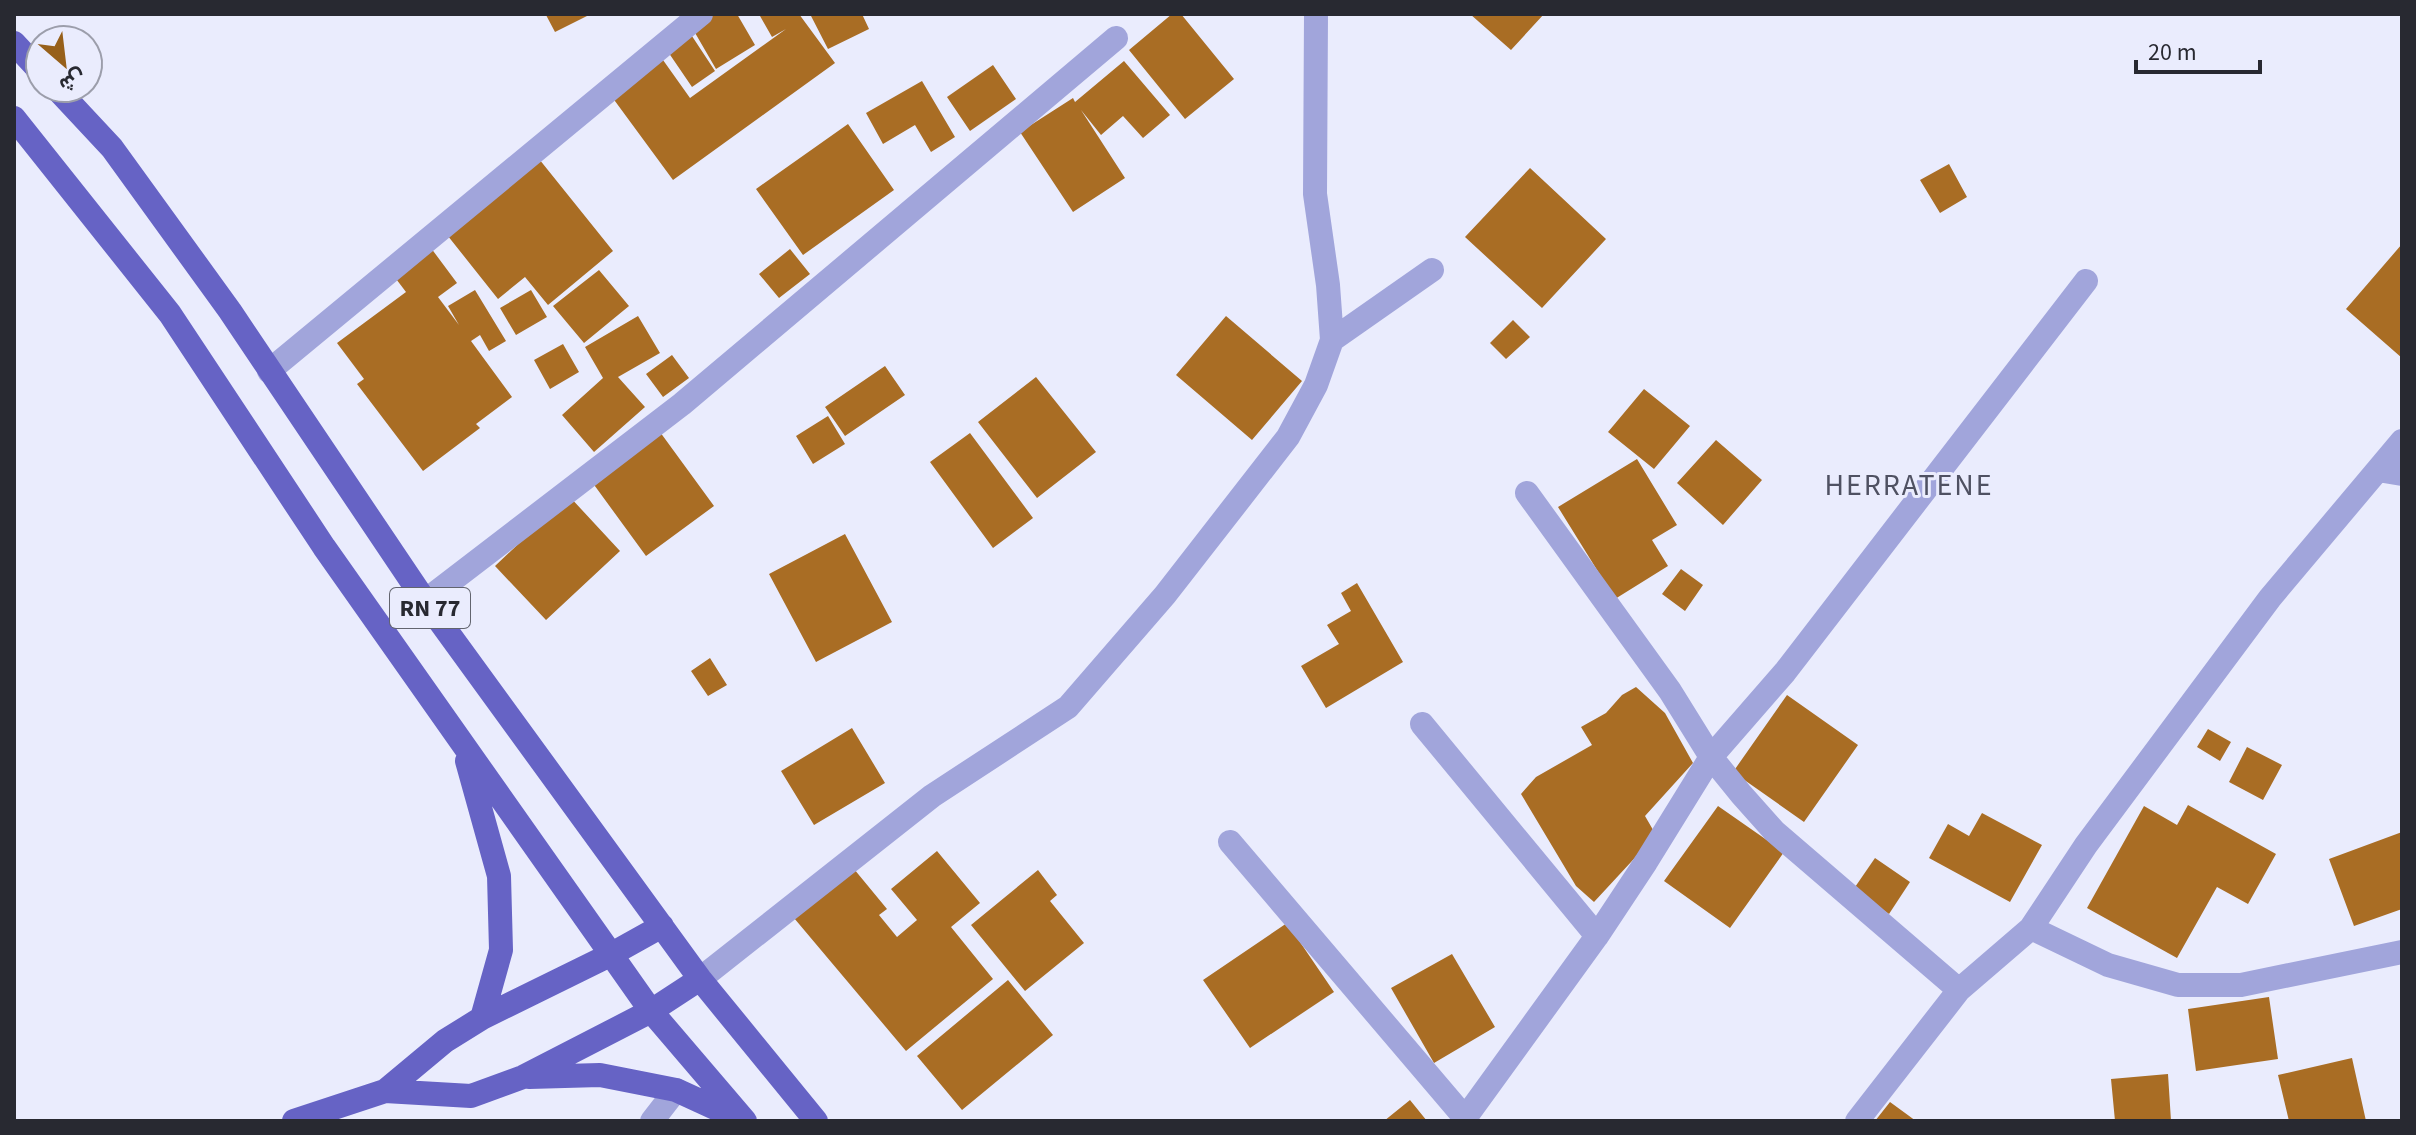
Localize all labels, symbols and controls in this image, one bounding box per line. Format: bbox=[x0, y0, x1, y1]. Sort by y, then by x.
north arrow bbox=[24, 24, 104, 104]
scale bar bbox=[2136, 24, 2260, 74]
text: 20 m bbox=[2148, 35, 2197, 70]
text: ش bbox=[54, 60, 92, 101]
district label: HERRATENE bbox=[1824, 464, 1994, 507]
road number: RN 77 bbox=[390, 588, 470, 628]

